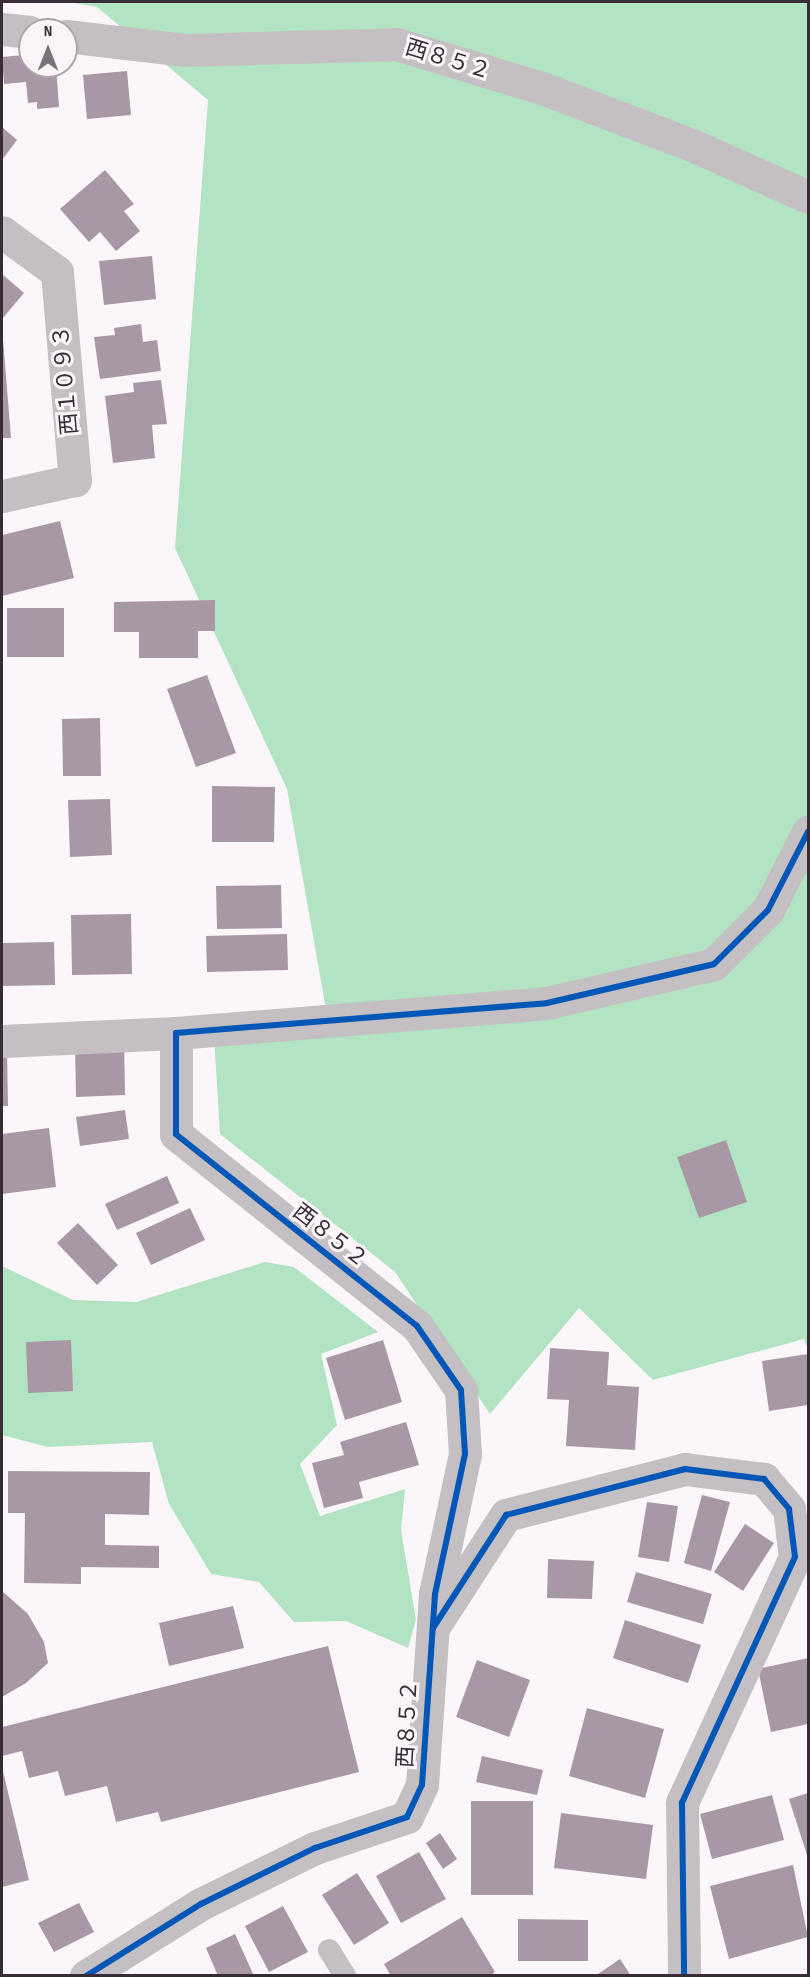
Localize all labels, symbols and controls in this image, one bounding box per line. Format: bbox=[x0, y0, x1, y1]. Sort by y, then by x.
north arrow bbox=[18, 18, 78, 78]
text: N bbox=[44, 22, 52, 41]
street label: 西８５２ bbox=[402, 35, 494, 85]
street label: 西１０９３ bbox=[48, 324, 84, 436]
street label: 西８５２ bbox=[287, 1199, 373, 1273]
street label: 西８５２ bbox=[393, 1679, 423, 1769]

